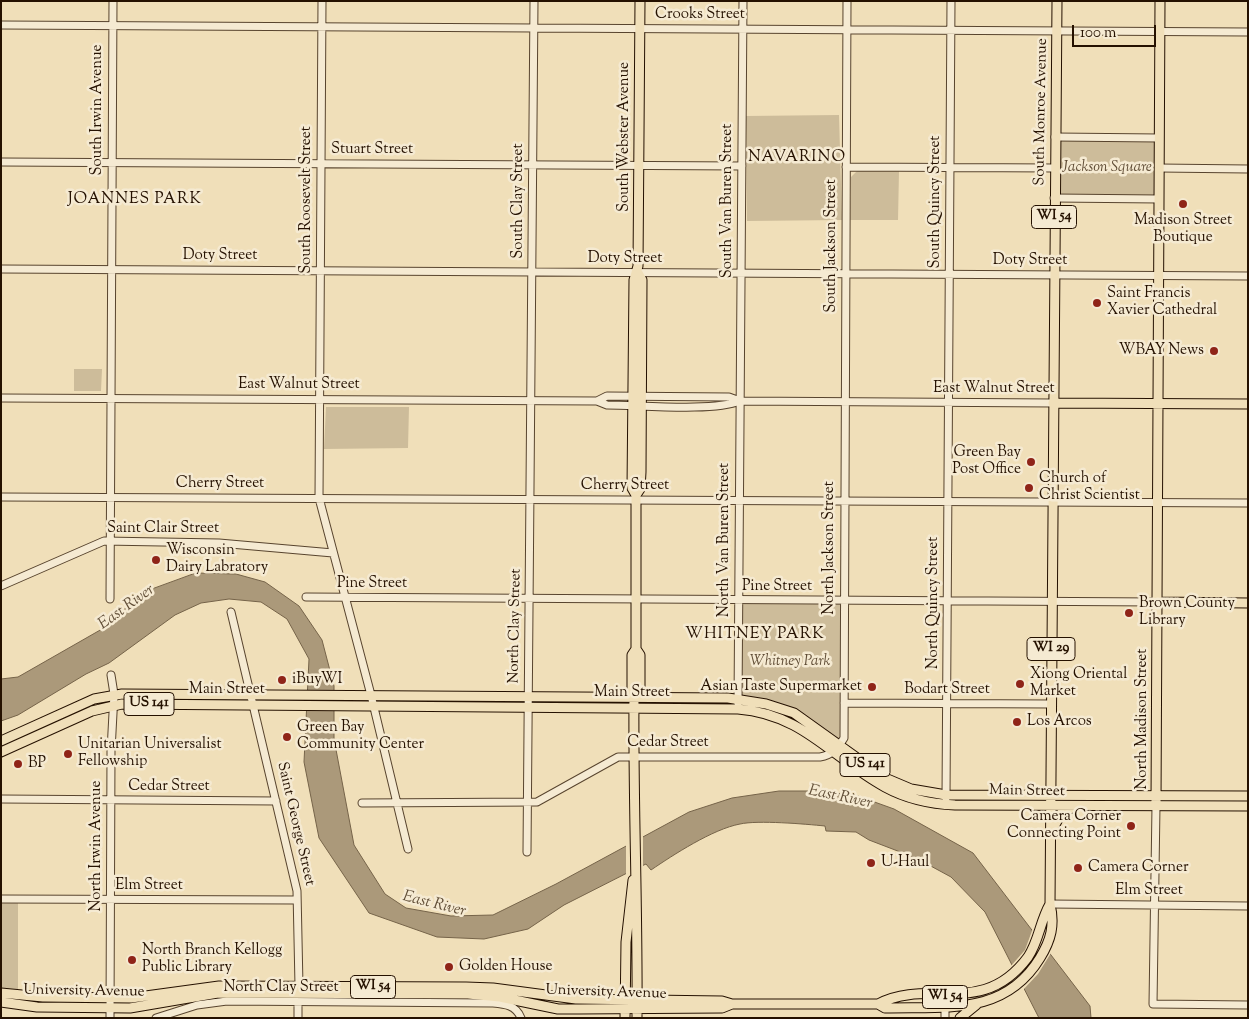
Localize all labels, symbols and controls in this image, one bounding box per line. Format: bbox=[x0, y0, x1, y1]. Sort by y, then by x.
street label: Crooks Street bbox=[655, 6, 745, 24]
scale bar bbox=[1074, 15, 1158, 47]
text: 100 m bbox=[1080, 23, 1116, 44]
street label: South Monroe Avenue bbox=[1032, 38, 1052, 186]
street label: South Irwin Avenue bbox=[89, 44, 107, 176]
street label: South Webster Avenue bbox=[616, 62, 634, 212]
street label: South Van Buren Street bbox=[719, 124, 737, 278]
street label: South Roosevelt Street bbox=[298, 126, 316, 274]
street label: South Quincy Street bbox=[927, 136, 945, 268]
street label: Stuart Street bbox=[331, 141, 413, 159]
street label: South Clay Street bbox=[510, 143, 528, 259]
district label: NAVARINO bbox=[747, 148, 847, 168]
park label: Jackson Square bbox=[1062, 159, 1152, 177]
street label: South Jackson Street bbox=[823, 179, 841, 313]
district label: JOANNES PARK bbox=[66, 190, 204, 210]
marker: Madison Street Boutique bbox=[1177, 198, 1189, 210]
road number: WI 54 bbox=[1032, 206, 1076, 228]
place label: Madison Street Boutique bbox=[1134, 212, 1232, 247]
street label: Doty Street bbox=[183, 247, 257, 265]
street label: Doty Street bbox=[588, 250, 662, 268]
street label: Doty Street bbox=[993, 252, 1067, 270]
place label: Saint Francis Xavier Cathedral bbox=[1107, 285, 1217, 320]
marker: Saint Francis Xavier Cathedral bbox=[1091, 297, 1103, 309]
place label: WBAY News bbox=[1119, 342, 1204, 360]
marker: WBAY News bbox=[1208, 345, 1220, 357]
street label: East Walnut Street bbox=[238, 376, 360, 394]
street label: East Walnut Street bbox=[933, 380, 1055, 398]
place label: Green Bay Post Office bbox=[952, 444, 1021, 479]
marker: Green Bay Post Office bbox=[1025, 456, 1037, 468]
street label: North Van Buren Street bbox=[716, 463, 734, 617]
place label: Church of Christ Scientist bbox=[1039, 470, 1140, 505]
street label: Cherry Street bbox=[176, 475, 264, 493]
street label: Cherry Street bbox=[581, 477, 669, 495]
street label: North Jackson Street bbox=[821, 481, 839, 615]
marker: Church of Christ Scientist bbox=[1023, 482, 1035, 494]
street label: Saint Clair Street bbox=[107, 520, 219, 538]
street label: North Quincy Street bbox=[925, 537, 943, 669]
place label: Wisconsin Dairy Labratory bbox=[166, 542, 268, 577]
marker: Wisconsin Dairy Labratory bbox=[150, 554, 162, 566]
street label: North Clay Street bbox=[506, 568, 526, 684]
street label: Pine Street bbox=[337, 575, 407, 593]
street label: Pine Street bbox=[742, 578, 812, 596]
water label: East River bbox=[95, 581, 159, 635]
place label: Brown County Library bbox=[1139, 595, 1235, 630]
marker: Brown County Library bbox=[1123, 607, 1135, 619]
district label: WHITNEY PARK bbox=[684, 625, 826, 645]
road number: WI 29 bbox=[1027, 638, 1075, 661]
street label: North Madison Street bbox=[1134, 649, 1152, 789]
park label: Whitney Park bbox=[750, 653, 830, 671]
place label: Xiong Oriental Market bbox=[1030, 666, 1127, 701]
place label: iBuyWI bbox=[292, 671, 342, 689]
marker: iBuyWI bbox=[276, 674, 288, 686]
place label: Asian Taste Supermarket bbox=[700, 678, 862, 696]
marker: Xiong Oriental Market bbox=[1014, 678, 1026, 690]
street label: Main Street bbox=[189, 681, 265, 699]
marker: Asian Taste Supermarket bbox=[866, 681, 878, 693]
street label: Bodart Street bbox=[904, 681, 990, 699]
street label: Main Street bbox=[594, 684, 670, 702]
road number: US 141 bbox=[124, 692, 174, 716]
place label: Los Arcos bbox=[1027, 713, 1092, 731]
marker: Los Arcos bbox=[1011, 716, 1023, 728]
place label: Green Bay Community Center bbox=[297, 719, 424, 754]
marker: Green Bay Community Center bbox=[281, 731, 293, 743]
street label: Cedar Street bbox=[627, 734, 709, 752]
place label: Unitarian Universalist Fellowship bbox=[78, 736, 222, 771]
marker: Unitarian Universalist Fellowship bbox=[62, 748, 74, 760]
road number: US 141 bbox=[840, 754, 890, 776]
place label: BP bbox=[28, 755, 46, 773]
marker: BP bbox=[12, 758, 24, 770]
street label: Saint George Street bbox=[272, 760, 318, 888]
street label: Cedar Street bbox=[128, 778, 210, 796]
street label: North Irwin Avenue bbox=[88, 781, 106, 911]
water label: East River bbox=[806, 782, 874, 814]
street label: Main Street bbox=[989, 782, 1065, 802]
place label: Camera Corner Connecting Point bbox=[1007, 808, 1121, 843]
marker: Camera Corner Connecting Point bbox=[1125, 820, 1137, 832]
place label: U-Haul bbox=[881, 854, 929, 872]
marker: U-Haul bbox=[865, 857, 877, 869]
place label: Camera Corner bbox=[1088, 859, 1189, 877]
marker: Camera Corner bbox=[1072, 862, 1084, 874]
street label: Elm Street bbox=[115, 877, 183, 895]
street label: Elm Street bbox=[1115, 882, 1183, 900]
water label: East River bbox=[400, 888, 468, 922]
place label: North Branch Kellogg Public Library bbox=[142, 942, 282, 977]
marker: North Branch Kellogg Public Library bbox=[126, 954, 138, 966]
place label: Golden House bbox=[459, 958, 552, 976]
marker: Golden House bbox=[443, 961, 455, 973]
road number: WI 54 bbox=[350, 976, 396, 999]
street label: North Clay Street bbox=[223, 979, 339, 997]
street label: University Avenue bbox=[23, 982, 145, 1002]
street label: University Avenue bbox=[545, 982, 667, 1004]
road number: WI 54 bbox=[922, 986, 968, 1009]

